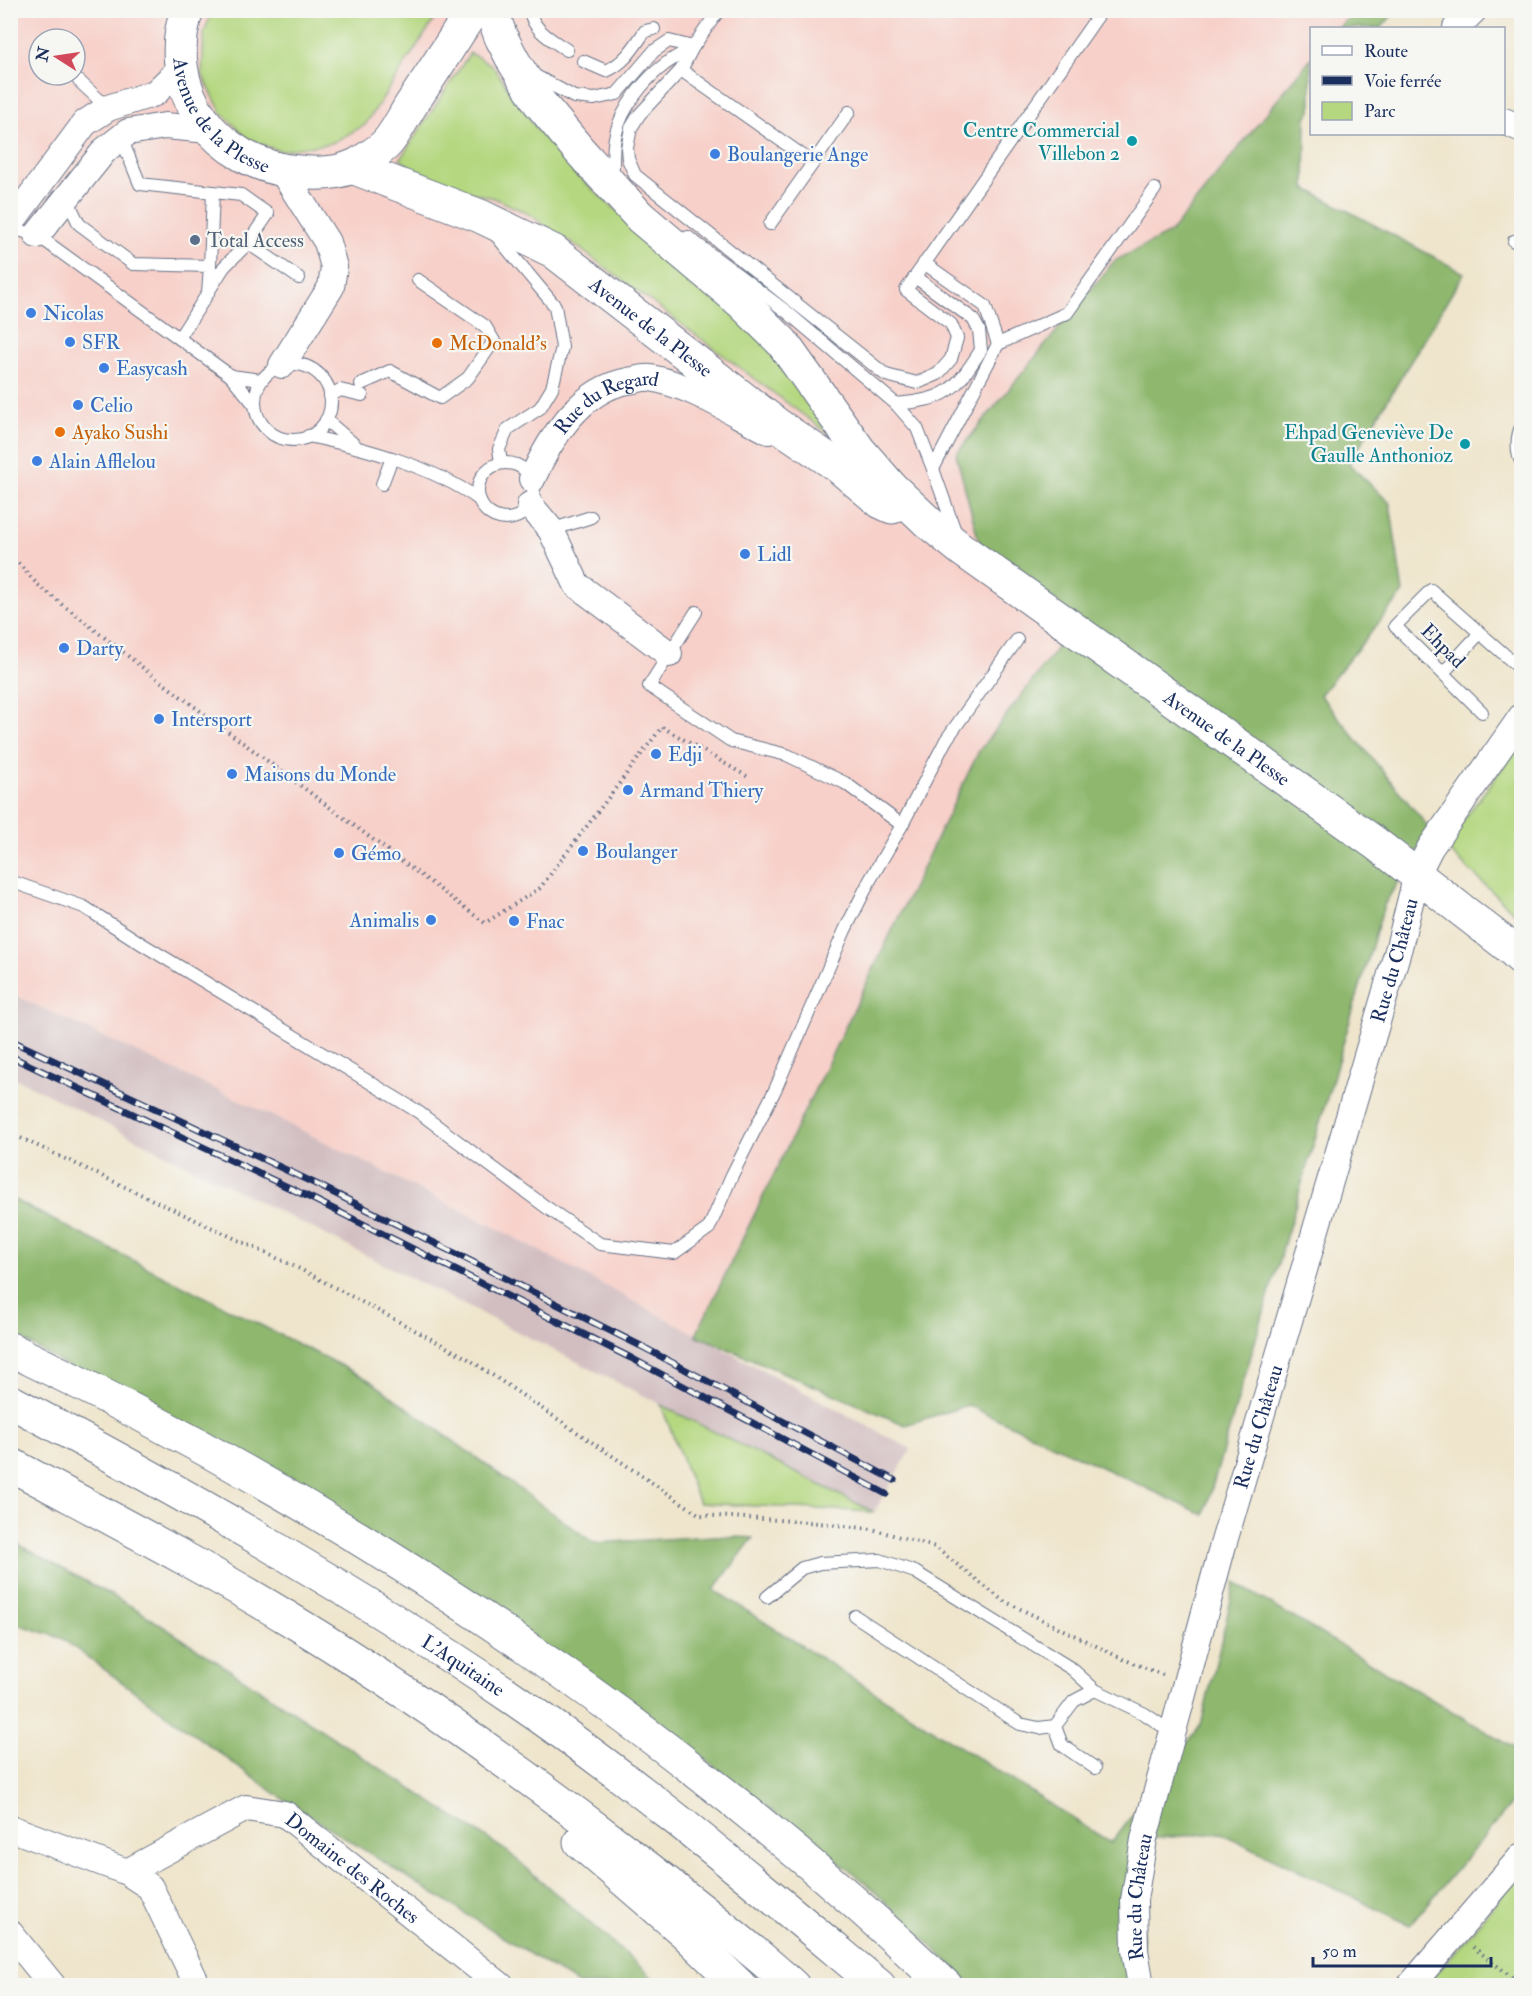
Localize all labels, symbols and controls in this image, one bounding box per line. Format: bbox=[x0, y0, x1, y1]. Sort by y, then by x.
north arrow bbox=[27, 27, 87, 87]
legend bbox=[1310, 27, 1505, 135]
text: Route bbox=[1364, 40, 1408, 63]
text: N bbox=[32, 44, 55, 64]
street label: Avenue de la Plesse bbox=[168, 55, 273, 178]
text: Voie ferrée bbox=[1364, 70, 1442, 93]
text: Parc bbox=[1364, 100, 1395, 123]
place label: Centre Commercial Villebon 2 bbox=[963, 118, 1120, 166]
marker: Centre Commercial Villebon 2 bbox=[1125, 134, 1139, 148]
place label: Boulangerie Ange bbox=[727, 142, 868, 167]
marker: Boulangerie Ange bbox=[708, 147, 722, 161]
place label: Total Access bbox=[207, 228, 304, 253]
marker: Total Access bbox=[188, 233, 202, 247]
street label: Avenue de la Plesse bbox=[584, 271, 718, 383]
place label: Nicolas bbox=[43, 301, 104, 326]
marker: Nicolas bbox=[24, 306, 38, 320]
place label: SFR bbox=[82, 330, 121, 355]
place label: McDonald's bbox=[449, 331, 547, 356]
marker: SFR bbox=[63, 335, 77, 349]
marker: McDonald's bbox=[430, 336, 444, 350]
place label: Easycash bbox=[116, 356, 188, 381]
marker: Easycash bbox=[97, 361, 111, 375]
street label: Rue du Regard bbox=[548, 365, 661, 439]
place label: Celio bbox=[90, 393, 133, 418]
marker: Celio bbox=[71, 398, 85, 412]
place label: Ayako Sushi bbox=[71, 420, 168, 445]
place label: Ehpad Geneviève De Gaulle Anthonioz bbox=[1284, 420, 1453, 468]
marker: Ayako Sushi bbox=[53, 425, 67, 439]
marker: Ehpad Geneviève De Gaulle Anthonioz bbox=[1458, 437, 1472, 451]
place label: Alain Afflelou bbox=[48, 449, 156, 474]
marker: Alain Afflelou bbox=[30, 454, 44, 468]
place label: Lidl bbox=[757, 542, 792, 567]
marker: Lidl bbox=[738, 547, 752, 561]
street label: Ehpad bbox=[1415, 618, 1471, 674]
place label: Darty bbox=[76, 636, 124, 661]
marker: Darty bbox=[57, 641, 71, 655]
street label: Avenue de la Plesse bbox=[1158, 684, 1295, 791]
place label: Intersport bbox=[171, 707, 253, 733]
marker: Intersport bbox=[152, 712, 166, 726]
place label: Edji bbox=[668, 742, 702, 767]
marker: Edji bbox=[649, 747, 663, 761]
place label: Maisons du Monde bbox=[244, 762, 396, 787]
marker: Maisons du Monde bbox=[225, 767, 239, 781]
place label: Armand Thiery bbox=[639, 778, 765, 803]
marker: Armand Thiery bbox=[621, 783, 635, 797]
place label: Boulanger bbox=[595, 839, 678, 864]
place label: Gémo bbox=[351, 841, 401, 866]
marker: Boulanger bbox=[576, 844, 590, 858]
marker: Gémo bbox=[332, 846, 346, 860]
street label: Rue du Château bbox=[1365, 895, 1423, 1026]
place label: Animalis bbox=[349, 908, 419, 933]
place label: Fnac bbox=[526, 909, 565, 934]
marker: Animalis bbox=[424, 913, 438, 927]
marker: Fnac bbox=[507, 914, 521, 928]
street label: Rue du Château bbox=[1228, 1362, 1288, 1492]
street label: L'Aquitaine bbox=[417, 1629, 510, 1702]
street label: Domaine des Roches bbox=[280, 1807, 425, 1929]
street label: Rue du Château bbox=[1121, 1830, 1158, 1963]
scale bar bbox=[1313, 1930, 1492, 1968]
text: 50 m bbox=[1322, 1940, 1357, 1963]

